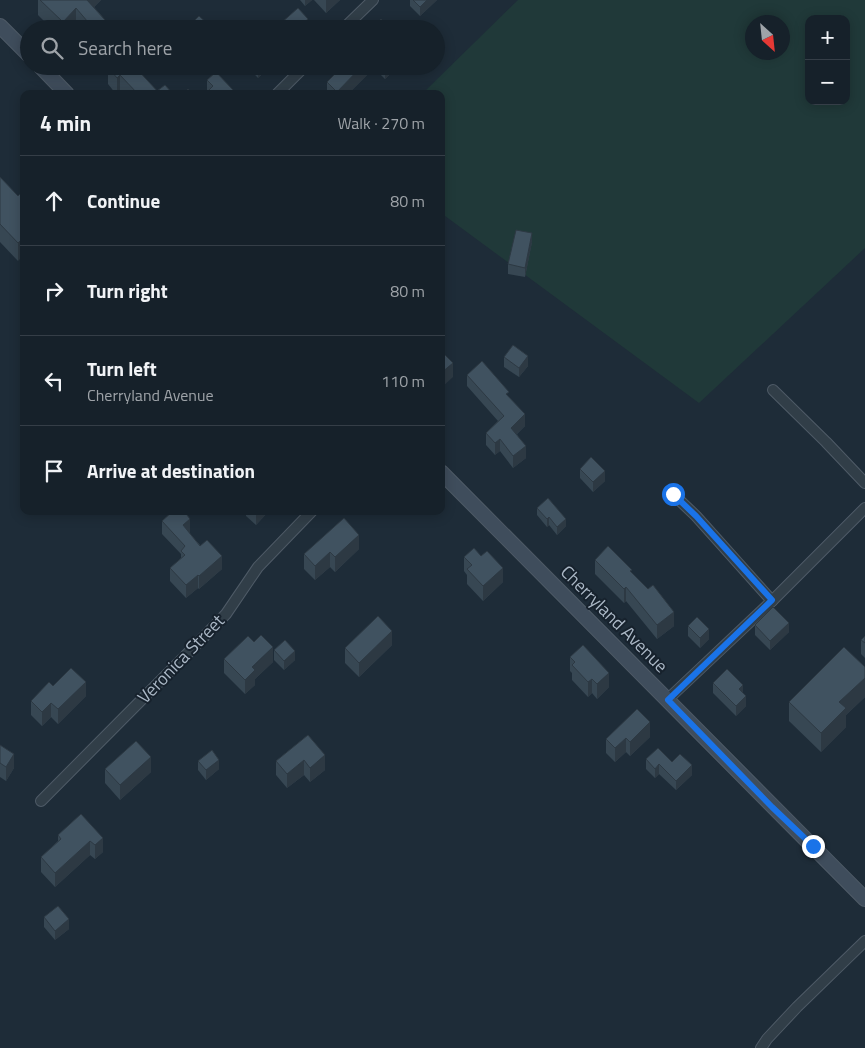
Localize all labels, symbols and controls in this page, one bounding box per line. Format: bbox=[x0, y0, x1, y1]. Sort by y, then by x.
north arrow bbox=[745, 15, 790, 60]
map controls bbox=[805, 15, 850, 105]
button: + bbox=[805, 15, 850, 60]
search box bbox=[20, 20, 445, 75]
text: Search here bbox=[78, 33, 172, 62]
icon: search bbox=[38, 34, 66, 62]
button: − bbox=[805, 60, 850, 105]
text: 4 min bbox=[40, 107, 91, 139]
text: Walk · 270 m bbox=[337, 111, 425, 135]
text: Continue bbox=[87, 186, 160, 215]
icon: ahead bbox=[40, 187, 68, 215]
text: 80 m bbox=[390, 189, 425, 213]
text: Turn right bbox=[87, 276, 168, 305]
icon: right bbox=[40, 277, 68, 305]
text: 80 m bbox=[390, 279, 425, 303]
text: Turn left bbox=[87, 354, 157, 383]
icon: left bbox=[40, 367, 68, 395]
text: 110 m bbox=[381, 369, 425, 393]
text: Cherryland Avenue bbox=[87, 383, 214, 407]
text: Arrive at destination bbox=[87, 456, 255, 485]
icon: arrive bbox=[40, 457, 68, 485]
route start bbox=[662, 483, 685, 506]
street label: Cherryland Avenue bbox=[554, 559, 674, 679]
street label: Veronica Street bbox=[131, 607, 231, 710]
route end bbox=[802, 835, 825, 858]

